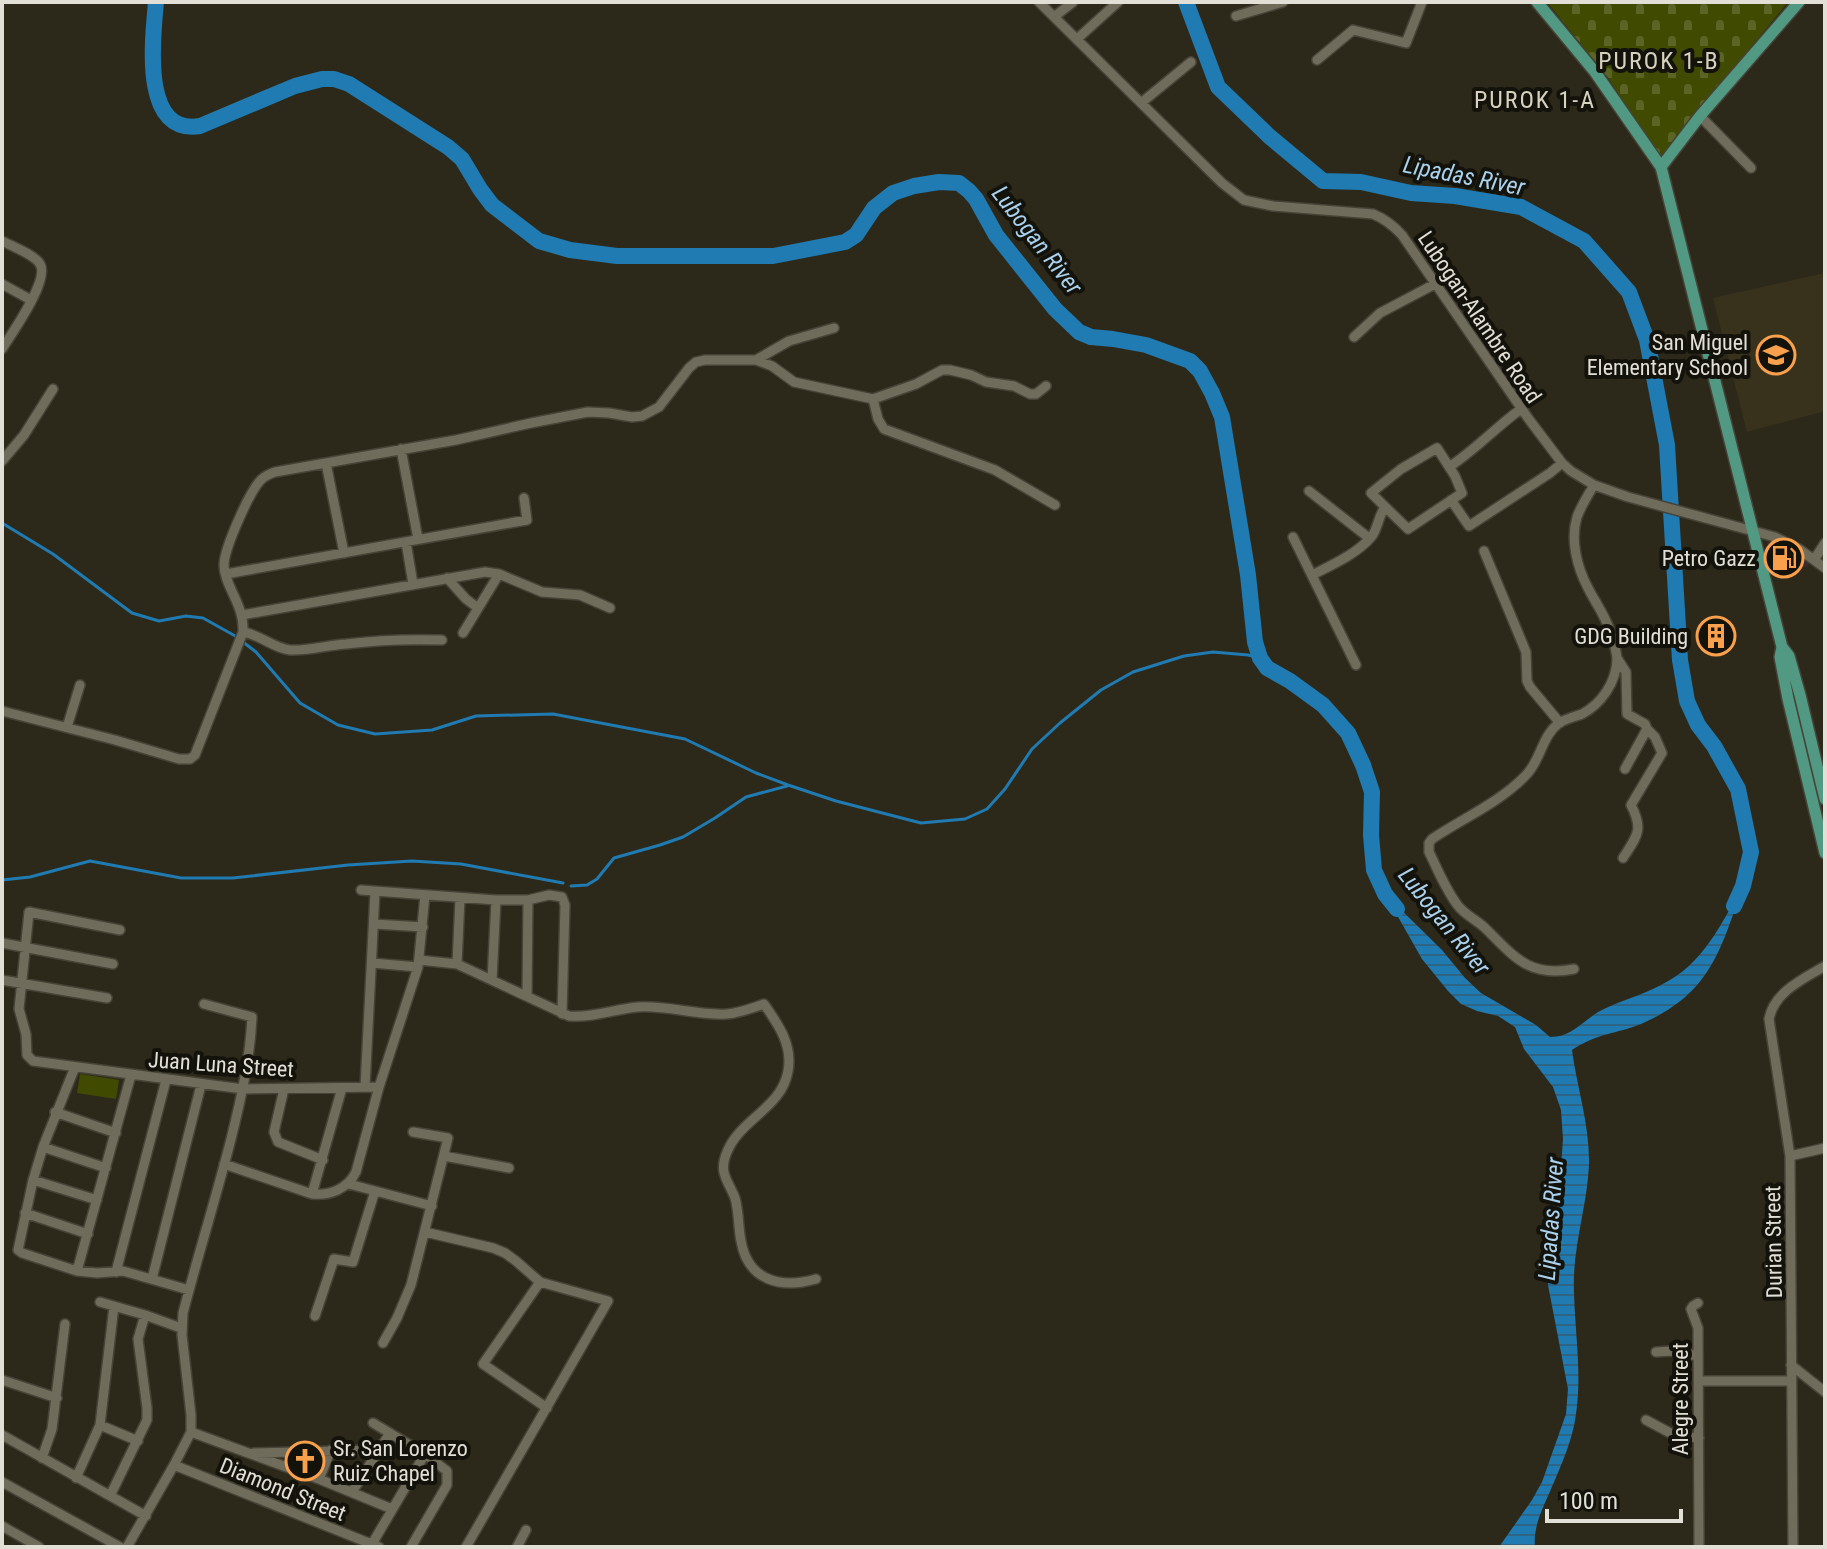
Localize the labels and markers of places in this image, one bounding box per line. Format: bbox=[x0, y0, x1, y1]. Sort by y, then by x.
place label: San Miguel Elementary School bbox=[1587, 330, 1748, 380]
school or university icon: San Miguel Elementary School bbox=[1755, 334, 1797, 376]
fuel station icon: Petro Gazz bbox=[1763, 537, 1805, 579]
place label: Petro Gazz bbox=[1662, 546, 1756, 571]
building icon: GDG Building bbox=[1695, 615, 1737, 657]
place label: GDG Building bbox=[1574, 624, 1688, 649]
place label: Sr. San Lorenzo Ruiz Chapel bbox=[333, 1436, 468, 1486]
church icon: Sr. San Lorenzo Ruiz Chapel bbox=[284, 1440, 326, 1482]

